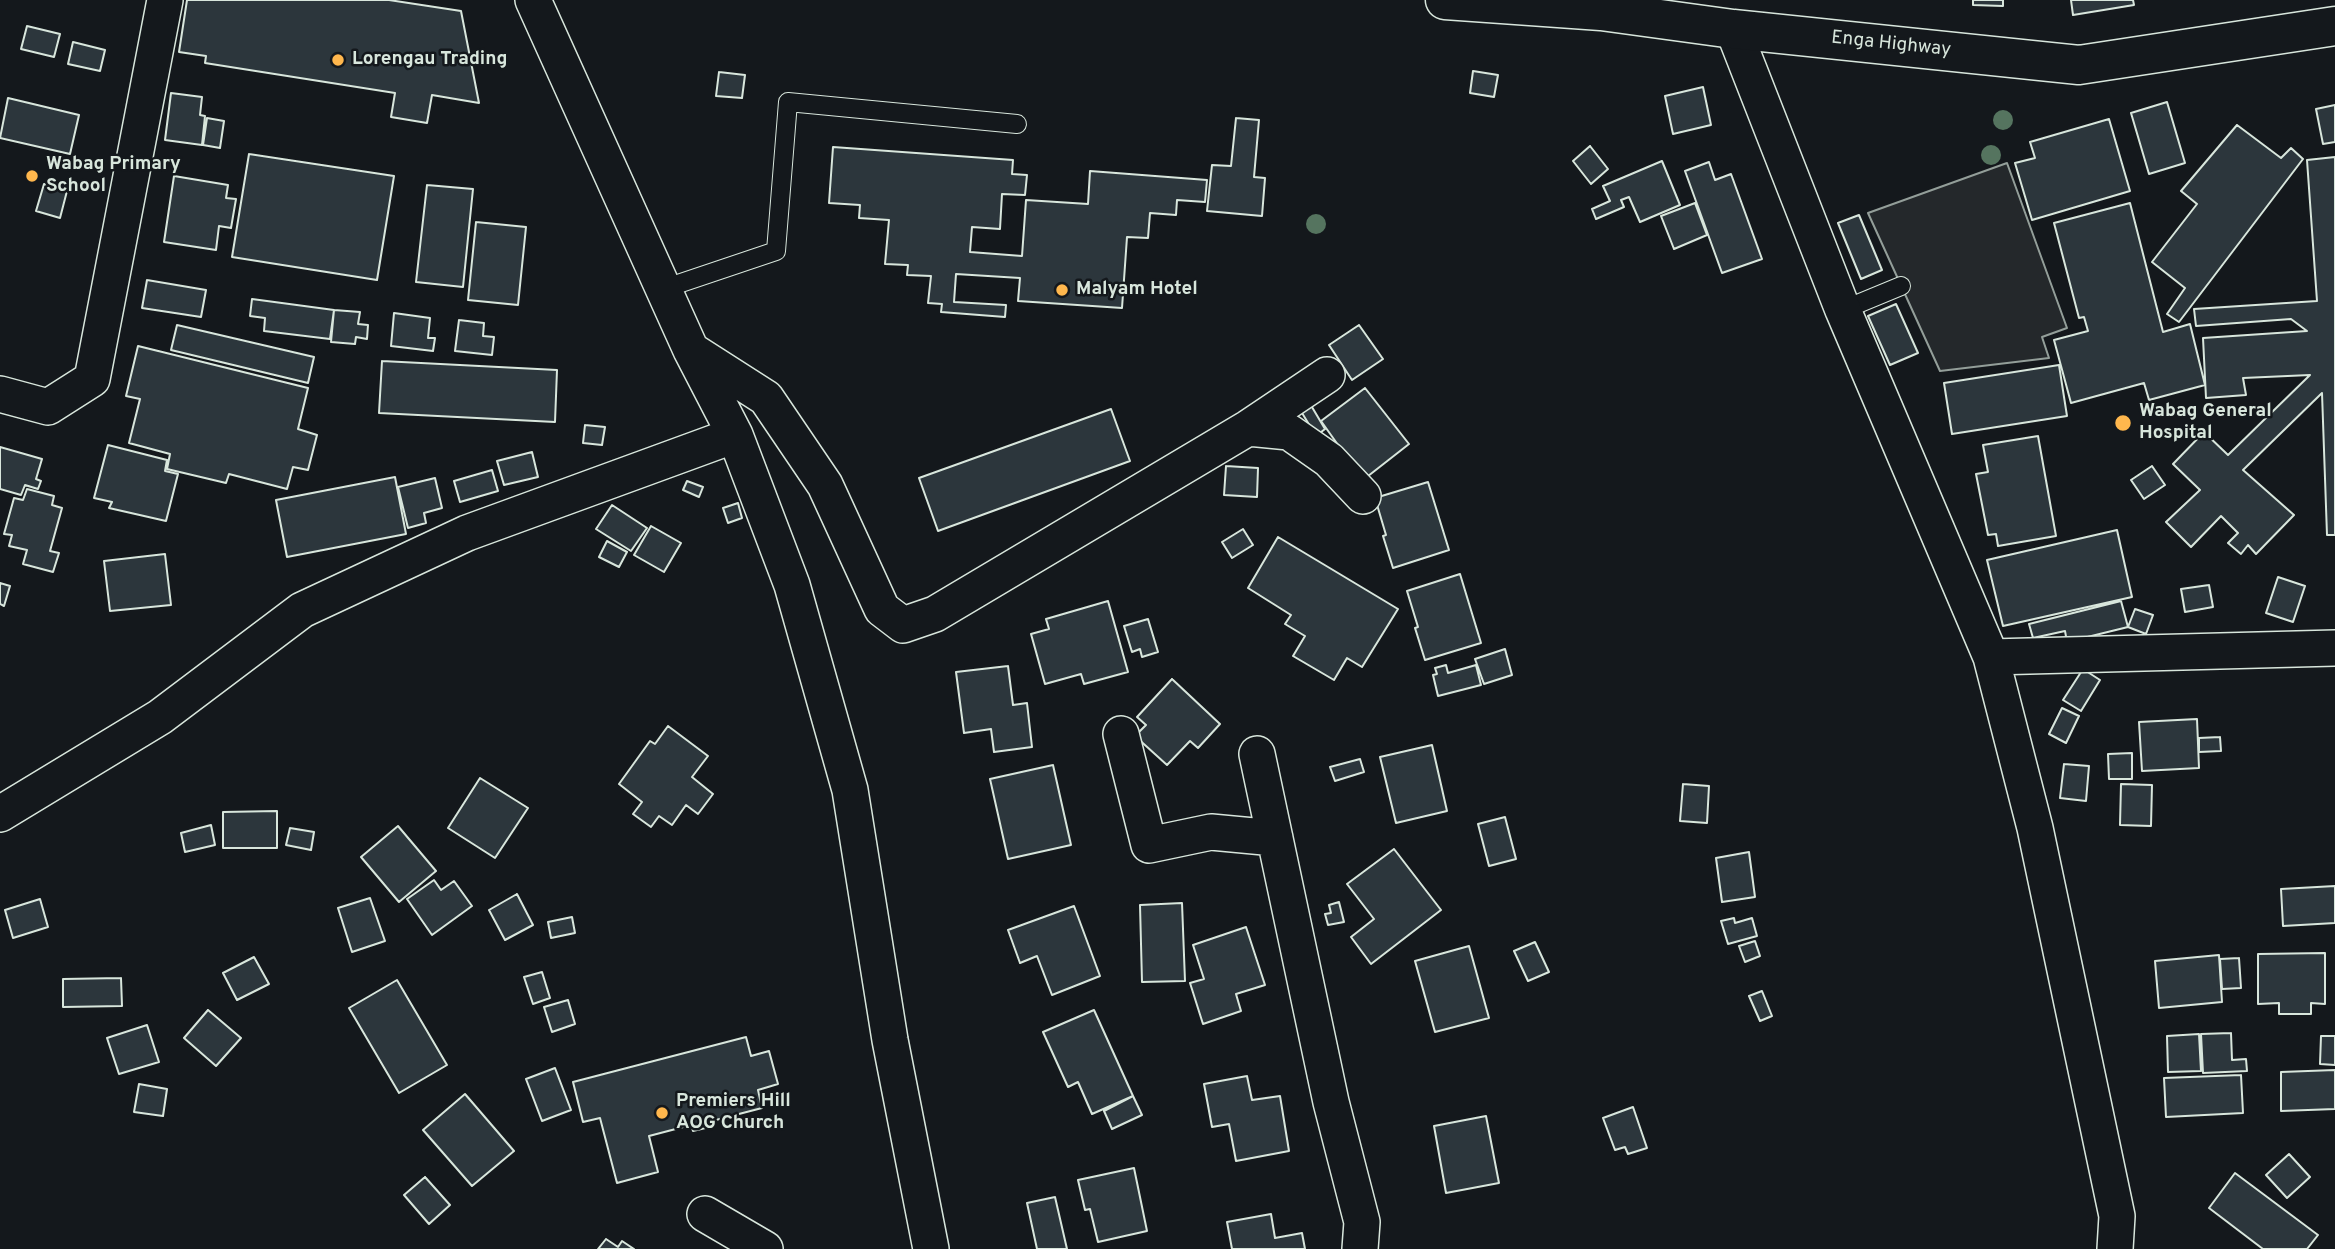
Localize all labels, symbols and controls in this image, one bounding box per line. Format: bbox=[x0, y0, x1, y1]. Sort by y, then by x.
street label: Enga Highway bbox=[1830, 27, 1952, 63]
place label: Lorengau Trading bbox=[352, 49, 508, 71]
marker: Lorengau Trading bbox=[330, 52, 346, 68]
place label: Wabag Primary School bbox=[46, 154, 181, 198]
marker: Wabag Primary School bbox=[24, 168, 40, 184]
place label: Malyam Hotel bbox=[1076, 279, 1198, 301]
marker: Malyam Hotel bbox=[1054, 282, 1070, 298]
place label: Wabag General Hospital bbox=[2139, 401, 2272, 445]
marker: Wabag General Hospital bbox=[2113, 413, 2133, 433]
place label: Premiers Hill AOG Church bbox=[676, 1091, 791, 1135]
marker: Premiers Hill AOG Church bbox=[654, 1105, 670, 1121]

